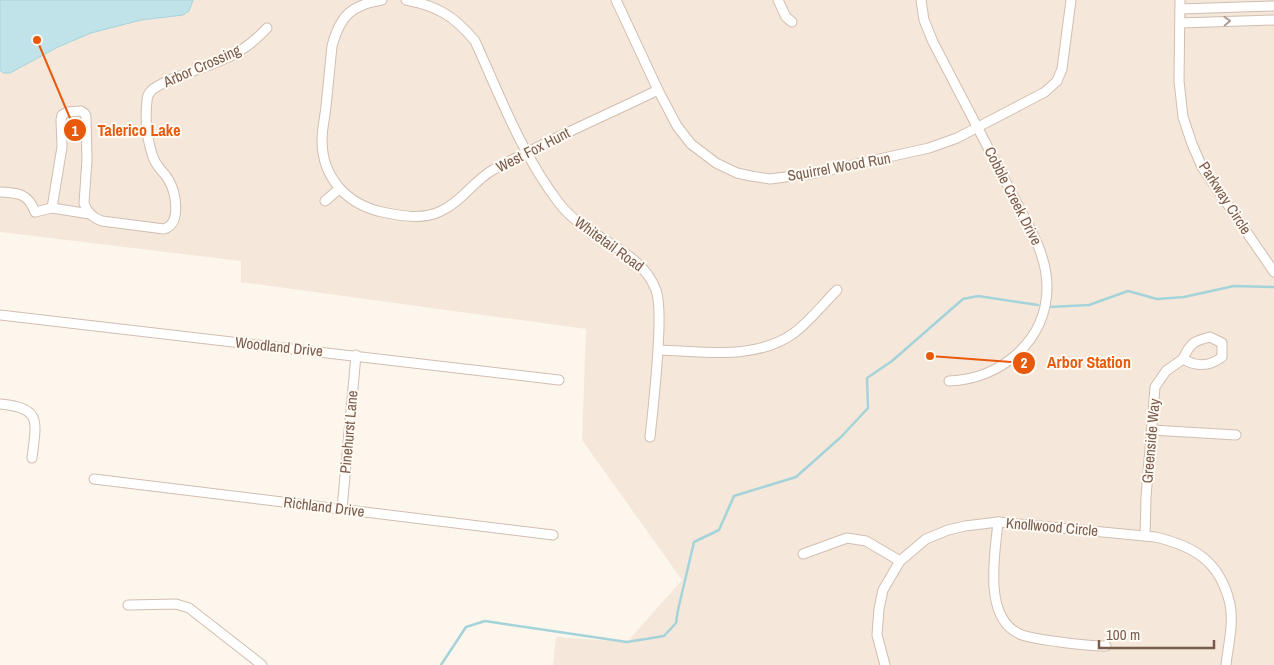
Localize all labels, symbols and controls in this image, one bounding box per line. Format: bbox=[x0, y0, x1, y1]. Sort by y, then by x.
one-way arrow bbox=[1223, 16, 1231, 27]
street label: Arbor Crossing bbox=[159, 39, 244, 92]
callout: Talerico Lake bbox=[63, 115, 190, 146]
text: Talerico Lake bbox=[98, 119, 180, 141]
text: 1 bbox=[72, 120, 79, 141]
street label: West Fox Hunt bbox=[492, 122, 574, 177]
street label: Cobble Creek Drive bbox=[980, 143, 1047, 249]
street label: Squirrel Wood Run bbox=[786, 147, 892, 186]
street label: Parkway Circle bbox=[1194, 157, 1257, 238]
street label: Whitetail Road bbox=[570, 211, 648, 276]
street label: Woodland Drive bbox=[234, 331, 324, 362]
callout: Arbor Station bbox=[1012, 347, 1141, 378]
text: Arbor Station bbox=[1047, 351, 1131, 373]
text: 2 bbox=[1021, 352, 1028, 373]
street label: Pinehurst Lane bbox=[334, 389, 363, 474]
street label: Greenside Way bbox=[1136, 397, 1165, 484]
street label: Richland Drive bbox=[282, 491, 366, 522]
street label: Knollwood Circle bbox=[1005, 512, 1099, 541]
scale bar bbox=[1099, 618, 1214, 650]
text: 100 m bbox=[1106, 624, 1140, 645]

